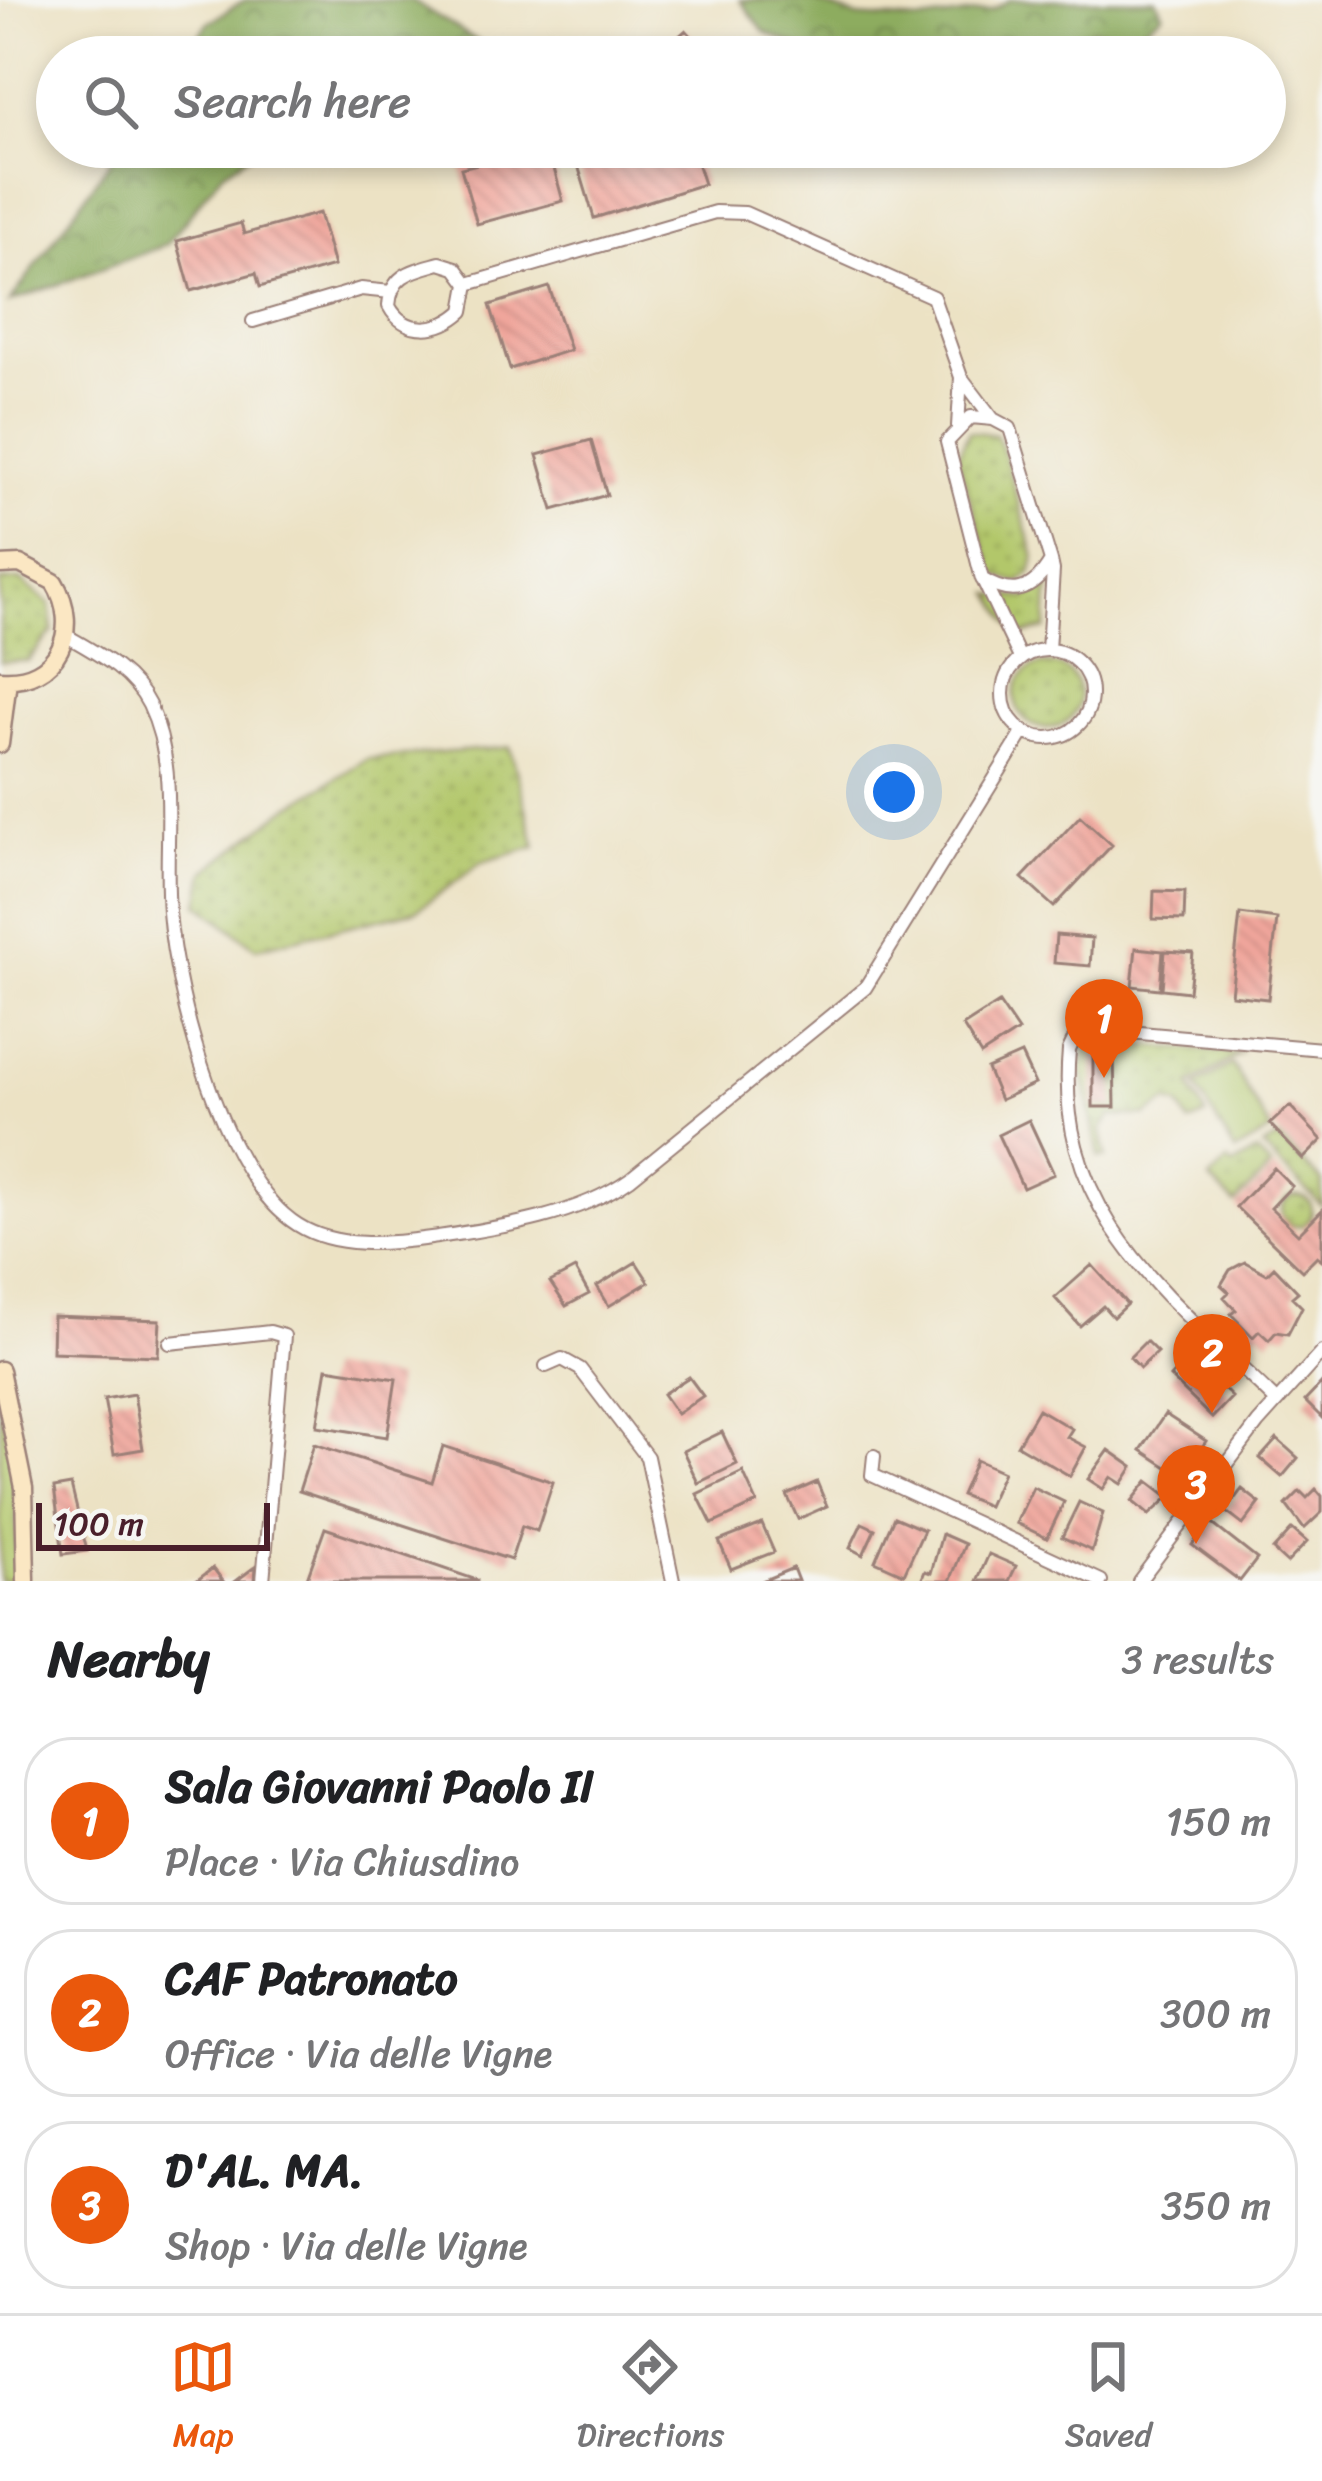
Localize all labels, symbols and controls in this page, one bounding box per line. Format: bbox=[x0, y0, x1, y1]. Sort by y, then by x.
search box bbox=[36, 36, 1286, 168]
text: Search here bbox=[174, 62, 411, 142]
icon: search bbox=[78, 69, 144, 135]
your location bbox=[864, 762, 924, 822]
pin: 1 bbox=[1065, 979, 1143, 1078]
pin: 2 bbox=[1173, 1314, 1251, 1413]
pin: 3 bbox=[1157, 1445, 1235, 1544]
text: 100 m bbox=[54, 1495, 144, 1553]
scale bar bbox=[36, 1497, 270, 1550]
text: Nearby bbox=[48, 1614, 209, 1704]
text: 3 results bbox=[1121, 1625, 1274, 1694]
text: Sala Giovanni Paolo II bbox=[165, 1747, 594, 1827]
text: 1 bbox=[82, 1787, 98, 1856]
text: 150 m bbox=[1166, 1787, 1271, 1856]
text: Place · Via Chiusdino bbox=[165, 1827, 519, 1896]
text: CAF Patronato bbox=[165, 1939, 458, 2019]
text: 2 bbox=[79, 1979, 101, 2048]
text: 300 m bbox=[1160, 1979, 1271, 2048]
text: Office · Via delle Vigne bbox=[165, 2019, 552, 2088]
text: D'AL. MA. bbox=[165, 2131, 364, 2211]
text: 3 bbox=[79, 2171, 101, 2240]
text: 350 m bbox=[1161, 2171, 1271, 2240]
text: Shop · Via delle Vigne bbox=[165, 2211, 528, 2280]
tab: Map bbox=[170, 2334, 236, 2464]
tab: Directions bbox=[577, 2334, 724, 2464]
tab: Saved bbox=[1065, 2334, 1152, 2464]

